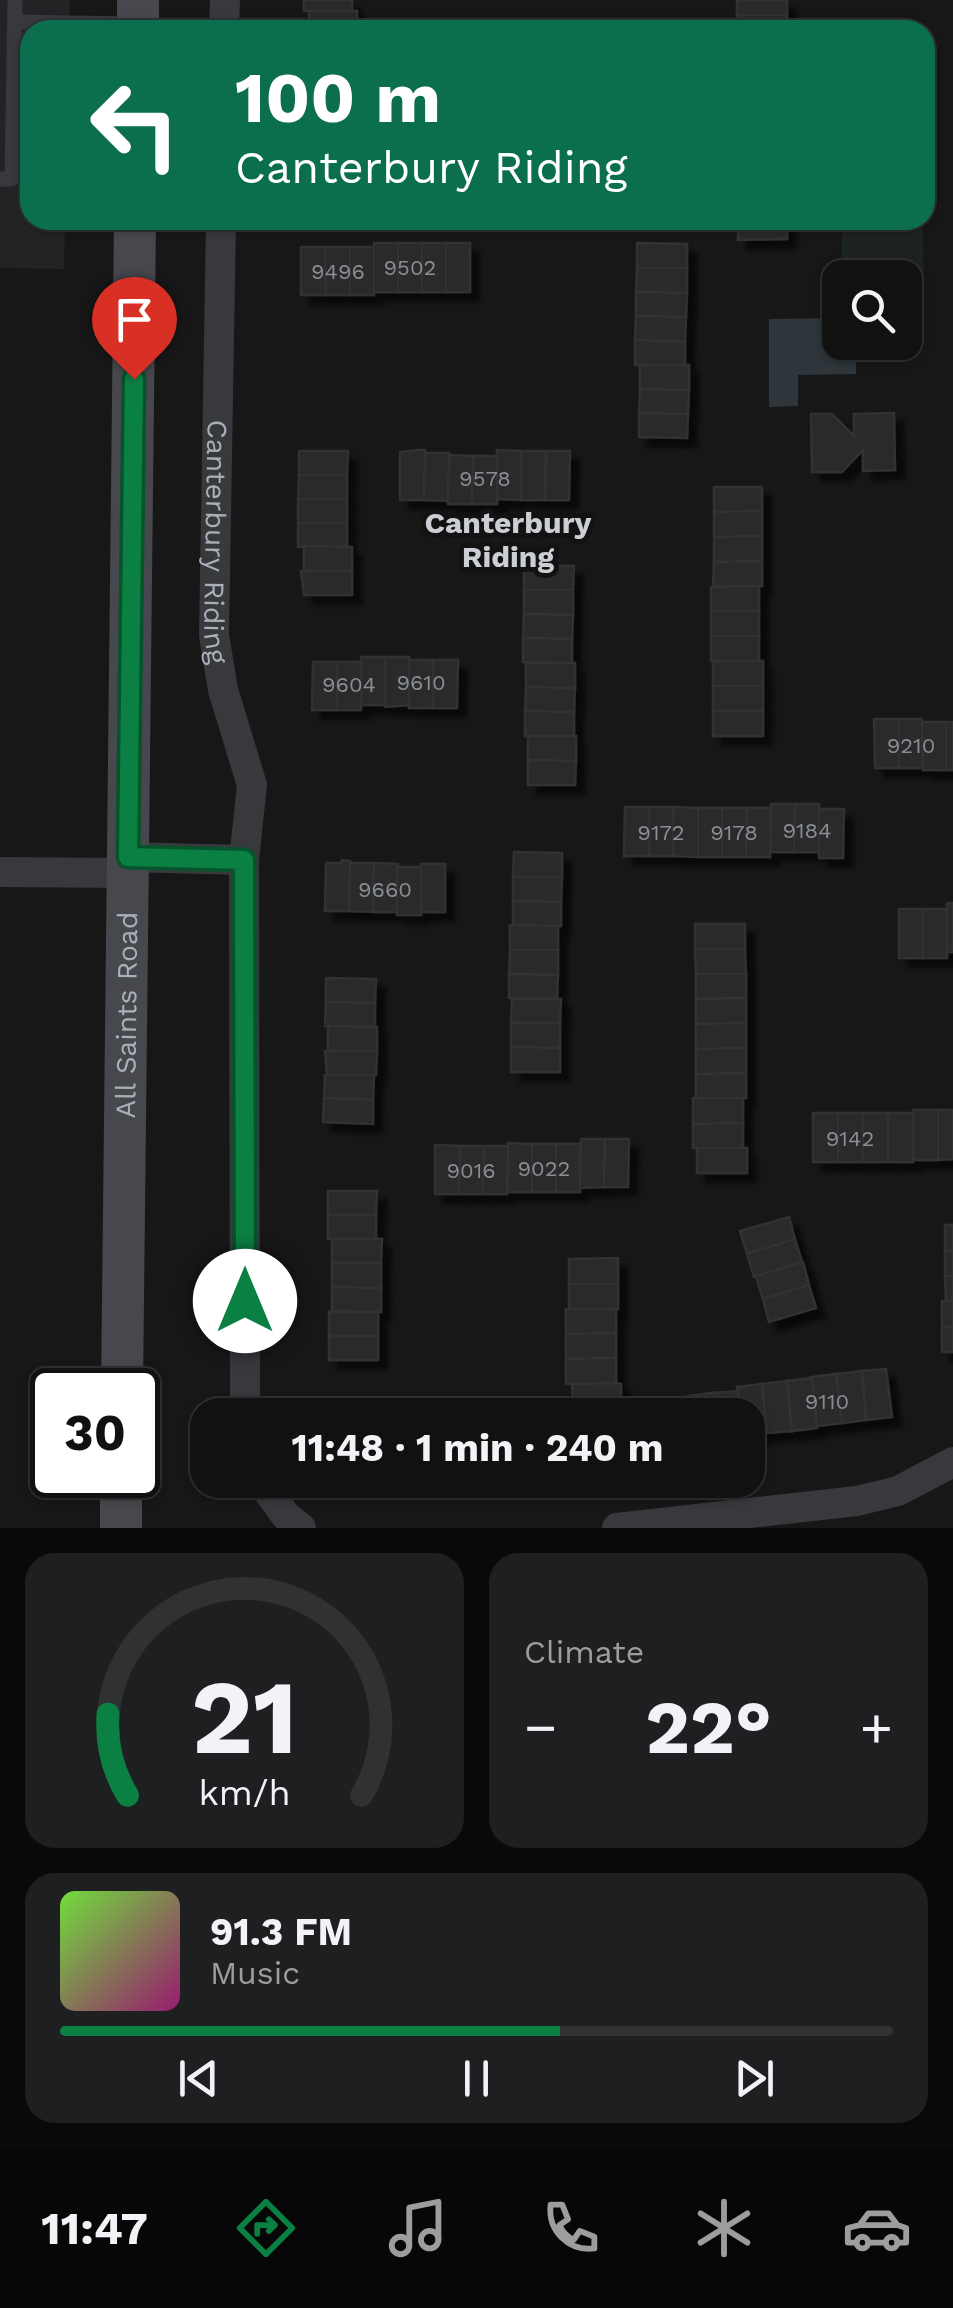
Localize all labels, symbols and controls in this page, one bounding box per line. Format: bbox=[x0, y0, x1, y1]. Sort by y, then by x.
text: 100 m bbox=[235, 57, 441, 139]
icon: left bbox=[70, 60, 200, 190]
text: Canterbury Riding bbox=[235, 141, 628, 194]
house number: 9502 bbox=[384, 255, 436, 280]
house number: 9496 bbox=[311, 259, 365, 284]
map controls bbox=[822, 260, 922, 360]
button: search bbox=[822, 260, 922, 360]
pin bbox=[92, 277, 177, 380]
icon: arrive bbox=[107, 292, 162, 347]
street label: Canterbury Riding bbox=[197, 420, 235, 666]
house number: 9578 bbox=[459, 466, 511, 491]
district label: Canterbury Riding bbox=[425, 505, 592, 574]
house number: 9610 bbox=[396, 670, 446, 695]
house number: 9604 bbox=[322, 672, 376, 697]
house number: 9210 bbox=[887, 733, 935, 758]
house number: 9184 bbox=[782, 818, 832, 843]
house number: 9172 bbox=[637, 820, 685, 845]
house number: 9178 bbox=[710, 820, 758, 845]
house number: 9660 bbox=[358, 877, 412, 902]
street label: All Saints Road bbox=[109, 911, 144, 1119]
house number: 9142 bbox=[826, 1126, 874, 1151]
house number: 9022 bbox=[518, 1156, 570, 1181]
house number: 9016 bbox=[446, 1158, 496, 1183]
position arrow bbox=[193, 1249, 297, 1353]
speed limit sign: 30 bbox=[30, 1368, 160, 1498]
house number: 9110 bbox=[805, 1389, 849, 1414]
text: 11:48 · 1 min · 240 m bbox=[291, 1426, 664, 1470]
text: Climate bbox=[524, 1633, 644, 1671]
text: 21 bbox=[191, 1656, 298, 1778]
text: 22° bbox=[645, 1683, 772, 1771]
text: − bbox=[524, 1695, 557, 1759]
text: + bbox=[860, 1695, 893, 1759]
text: km/h bbox=[198, 1772, 291, 1814]
text: 91.3 FM bbox=[210, 1910, 352, 1954]
text: Music bbox=[210, 1954, 300, 1992]
icon: previous bbox=[171, 2051, 226, 2106]
icon: pause bbox=[449, 2051, 504, 2106]
icon: next bbox=[727, 2051, 782, 2106]
icon: directions bbox=[231, 2193, 301, 2263]
icon: music bbox=[383, 2193, 453, 2263]
icon: phone bbox=[536, 2193, 606, 2263]
icon: climate bbox=[689, 2193, 759, 2263]
icon: car bbox=[842, 2193, 912, 2263]
text: 11:47 bbox=[41, 2202, 148, 2255]

